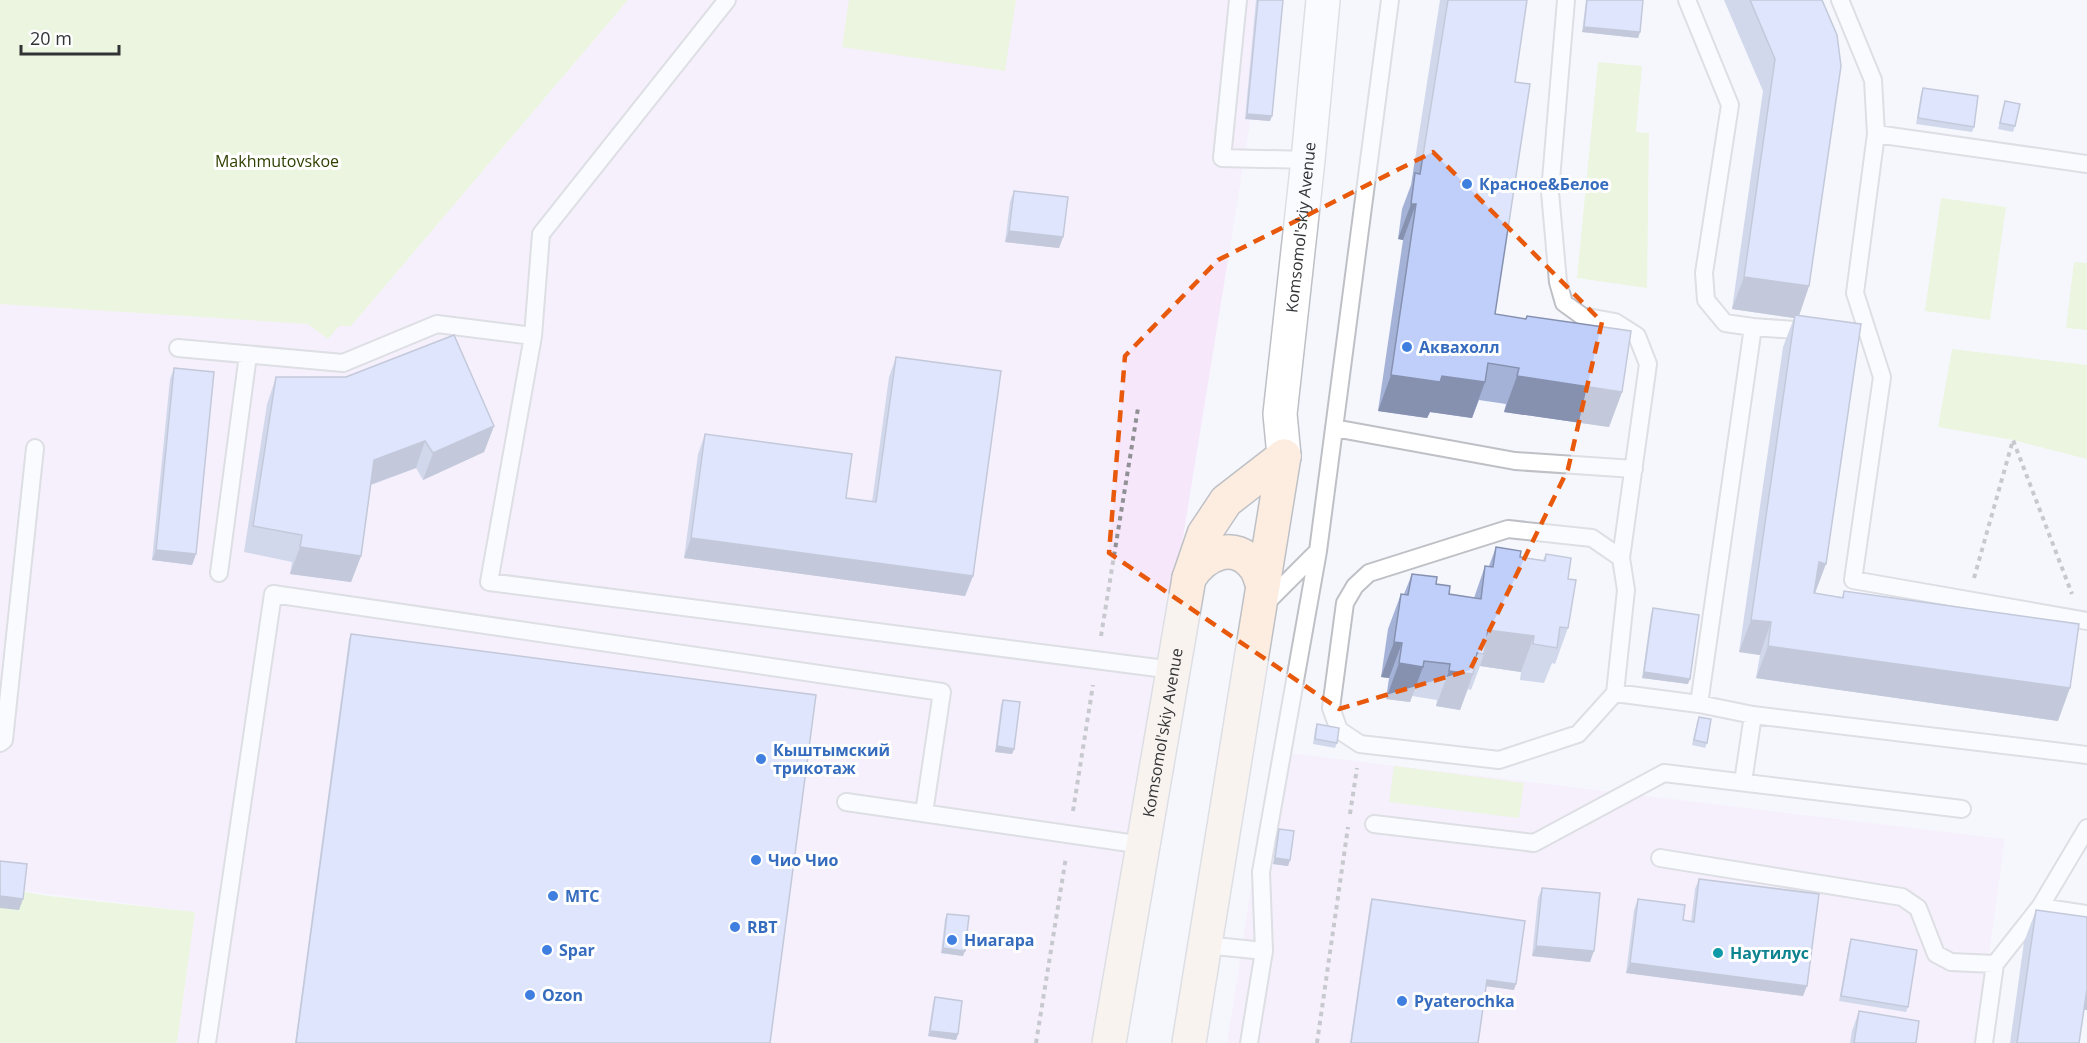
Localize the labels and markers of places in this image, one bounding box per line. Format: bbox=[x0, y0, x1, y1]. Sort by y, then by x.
place label: Красное&Белое bbox=[1479, 173, 1609, 195]
marker: Красное&Белое bbox=[1460, 177, 1474, 191]
place label: Аквахолл bbox=[1419, 336, 1499, 358]
marker: Аквахолл bbox=[1400, 340, 1414, 354]
place label: Кыштымский трикотаж bbox=[773, 739, 890, 779]
marker: Кыштымский трикотаж bbox=[754, 752, 768, 766]
place label: Чио Чио bbox=[768, 849, 838, 871]
marker: Чио Чио bbox=[749, 853, 763, 867]
place label: МТС bbox=[565, 885, 600, 907]
marker: МТС bbox=[546, 889, 560, 903]
place label: RBT bbox=[747, 916, 778, 938]
marker: RBT bbox=[728, 920, 742, 934]
place label: Ниагара bbox=[964, 929, 1035, 951]
marker: Ниагара bbox=[945, 933, 959, 947]
place label: Spar bbox=[559, 939, 595, 961]
place label: Наутилус bbox=[1730, 942, 1809, 964]
marker: Spar bbox=[540, 943, 554, 957]
marker: Наутилус bbox=[1711, 946, 1725, 960]
place label: Ozon bbox=[542, 984, 583, 1006]
marker: Ozon bbox=[523, 988, 537, 1002]
place label: Pyaterochka bbox=[1414, 990, 1515, 1012]
marker: Pyaterochka bbox=[1395, 994, 1409, 1008]

